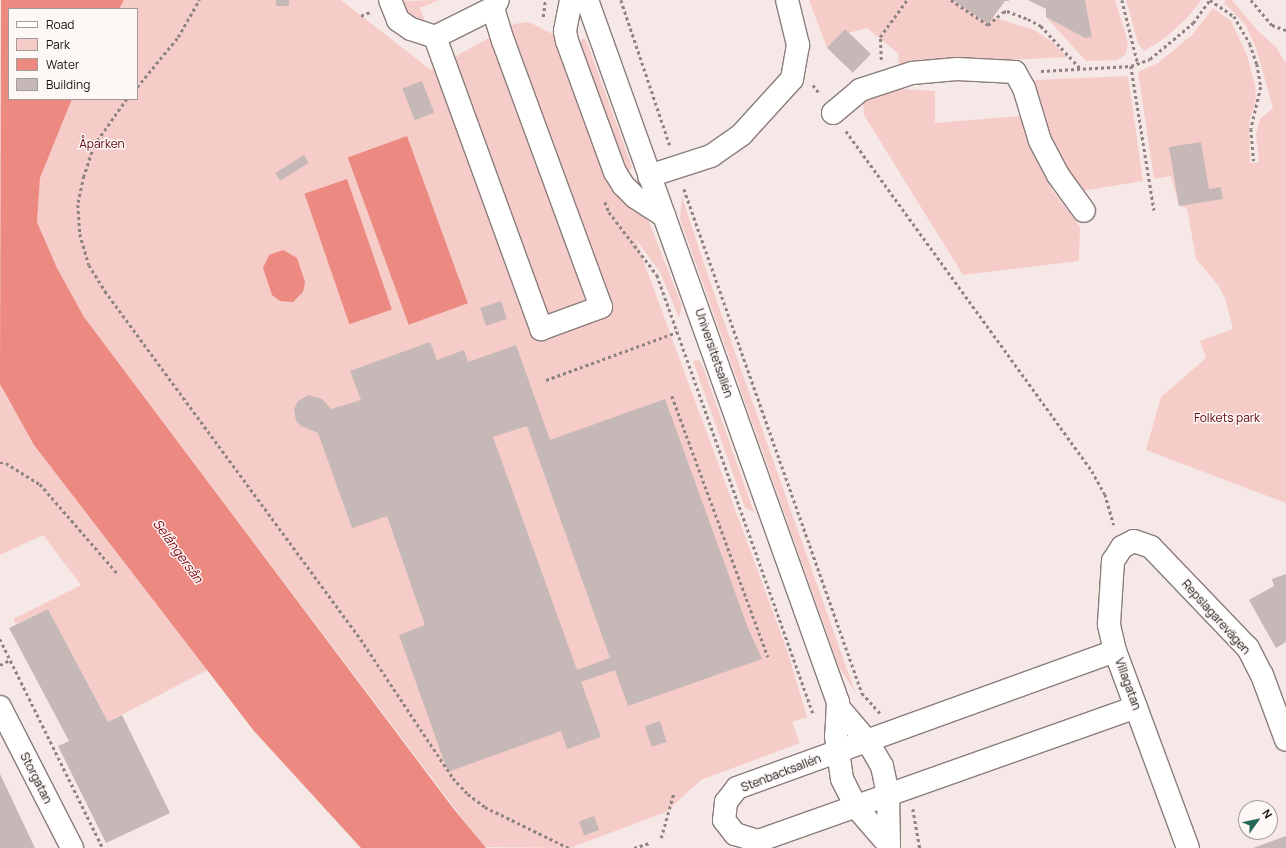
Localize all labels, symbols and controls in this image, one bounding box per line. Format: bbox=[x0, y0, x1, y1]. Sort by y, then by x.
legend bbox=[8, 8, 138, 100]
text: Road bbox=[46, 16, 74, 33]
text: Park bbox=[46, 36, 70, 53]
text: Water bbox=[46, 56, 79, 73]
text: Building bbox=[46, 76, 90, 93]
park label: Åparken bbox=[79, 137, 125, 151]
street label: Universitetsallén bbox=[692, 307, 736, 399]
park label: Folkets park bbox=[1194, 411, 1260, 425]
water label: Selångersån bbox=[150, 516, 206, 586]
street label: Repslagarevägen bbox=[1179, 577, 1253, 657]
street label: Villagatan bbox=[1112, 656, 1144, 712]
street label: Storgatan bbox=[17, 750, 55, 806]
street label: Stenbacksallén bbox=[739, 751, 823, 795]
north arrow bbox=[1238, 800, 1278, 840]
text: N bbox=[1259, 806, 1276, 821]

